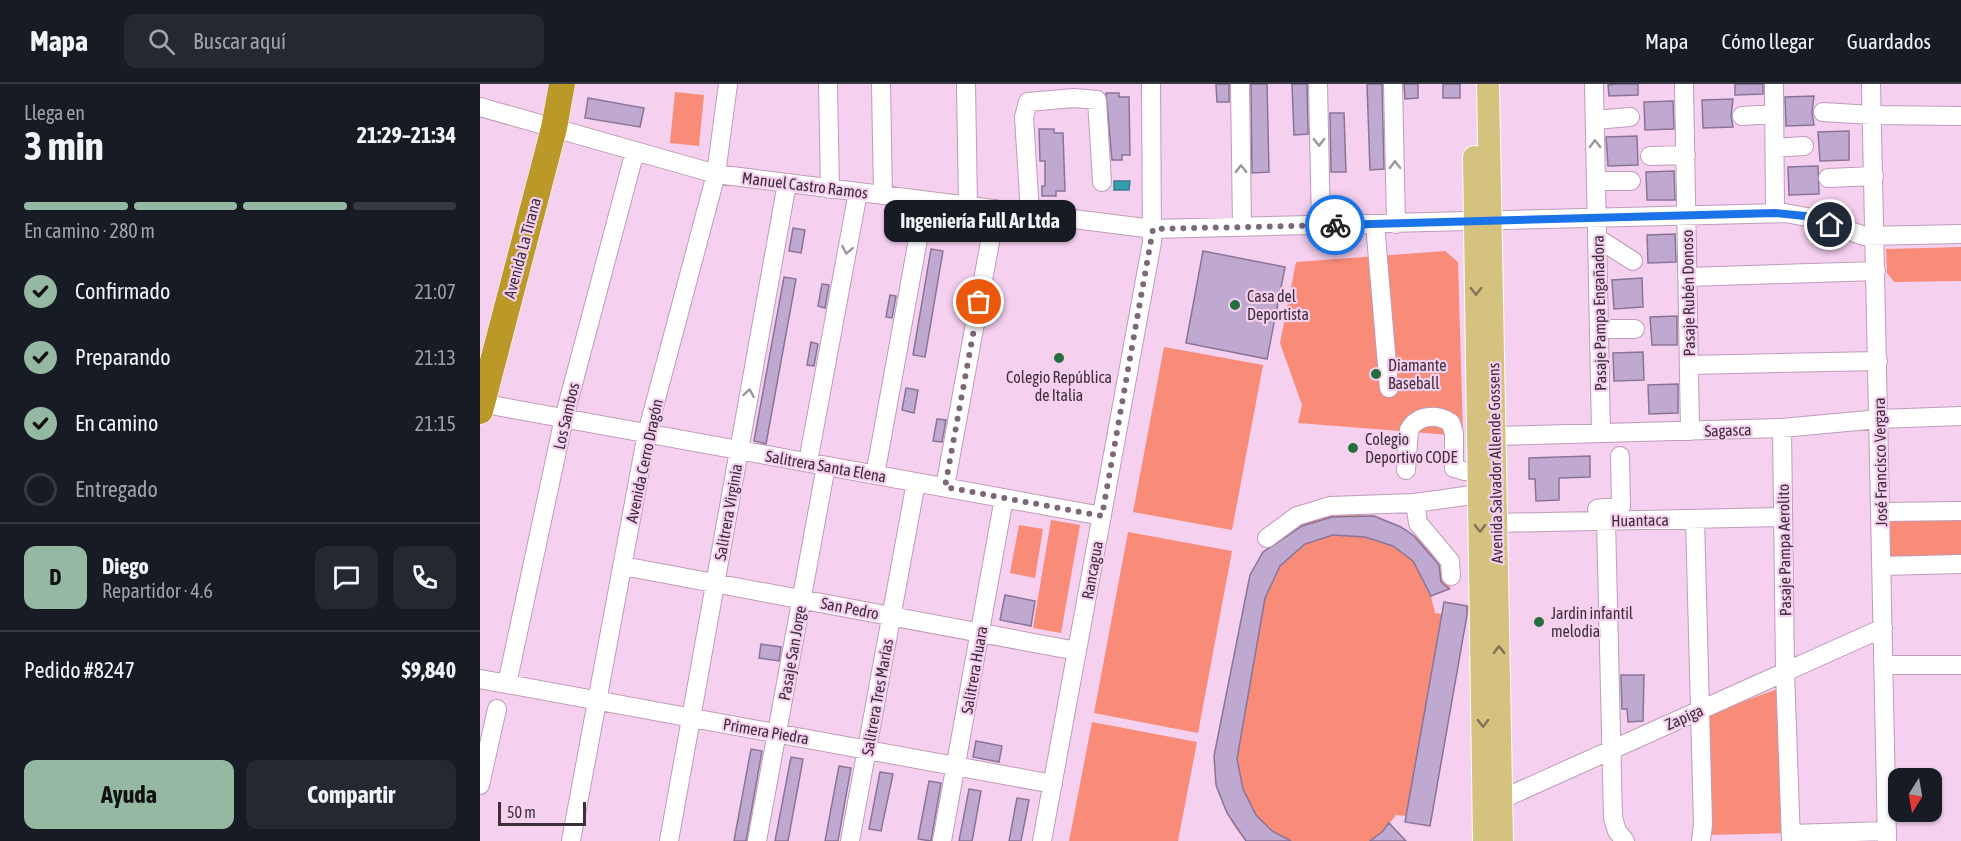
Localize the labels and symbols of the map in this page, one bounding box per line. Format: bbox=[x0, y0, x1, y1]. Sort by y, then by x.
one-way arrow bbox=[1313, 138, 1325, 147]
one-way arrow bbox=[1589, 139, 1601, 148]
one-way arrow bbox=[1389, 161, 1401, 170]
one-way arrow bbox=[1235, 164, 1247, 173]
street label: Manuel Castro Ramos bbox=[741, 168, 869, 202]
courier bbox=[1305, 195, 1365, 255]
street label: Avenida La Tirana bbox=[500, 196, 544, 300]
pin bbox=[1804, 199, 1855, 250]
callout: Ingeniería Full Ar Ltda bbox=[883, 200, 1075, 242]
street label: Pasaje Rubén Donoso bbox=[1678, 230, 1699, 356]
street label: Pasaje Pampa Engañadora bbox=[1589, 235, 1610, 391]
one-way arrow bbox=[842, 245, 854, 254]
pin bbox=[953, 276, 1004, 327]
place label: Casa del Deportista bbox=[1247, 287, 1309, 324]
one-way arrow bbox=[1470, 287, 1482, 296]
marker: Casa del Deportista bbox=[1228, 298, 1242, 312]
marker: Colegio República de Italia bbox=[1052, 351, 1066, 365]
place label: Diamante Baseball bbox=[1388, 356, 1447, 392]
street label: Avenida Salvador Allende Gossens bbox=[1484, 362, 1506, 563]
marker: Diamante Baseball bbox=[1369, 367, 1383, 381]
place label: Colegio República de Italia bbox=[1006, 368, 1112, 404]
street label: Los Sambos bbox=[550, 381, 582, 451]
one-way arrow bbox=[743, 388, 755, 397]
street label: Avenida Cerro Dragón bbox=[622, 397, 667, 525]
street label: José Francisco Vergara bbox=[1870, 397, 1891, 527]
street label: Sagasca bbox=[1704, 420, 1752, 441]
place label: Colegio Deportivo CODE bbox=[1365, 430, 1458, 467]
marker: Colegio Deportivo CODE bbox=[1346, 441, 1360, 455]
street label: Salitrera Santa Elena bbox=[764, 447, 888, 485]
street label: Salitrera Virginia bbox=[711, 462, 746, 562]
street label: Pasaje Pampa Aerolito bbox=[1774, 484, 1795, 616]
street label: Huantaca bbox=[1611, 510, 1669, 530]
one-way arrow bbox=[1474, 524, 1486, 533]
street label: Rancagua bbox=[1078, 540, 1107, 601]
street label: San Pedro bbox=[819, 594, 881, 622]
street label: Pasaje San Jorge bbox=[775, 604, 810, 702]
place label: Jardin infantil melodia bbox=[1551, 604, 1634, 640]
marker: Jardin infantil melodia bbox=[1532, 615, 1546, 629]
street label: Salitrera Huara bbox=[957, 625, 991, 715]
street label: Salitrera Tres Marías bbox=[858, 637, 896, 757]
one-way arrow bbox=[1492, 646, 1505, 655]
street label: Zapiga bbox=[1662, 701, 1706, 734]
street label: Primera Piedra bbox=[722, 715, 810, 747]
one-way arrow bbox=[1477, 719, 1489, 728]
north arrow bbox=[1888, 768, 1942, 822]
scale bar bbox=[498, 799, 586, 826]

